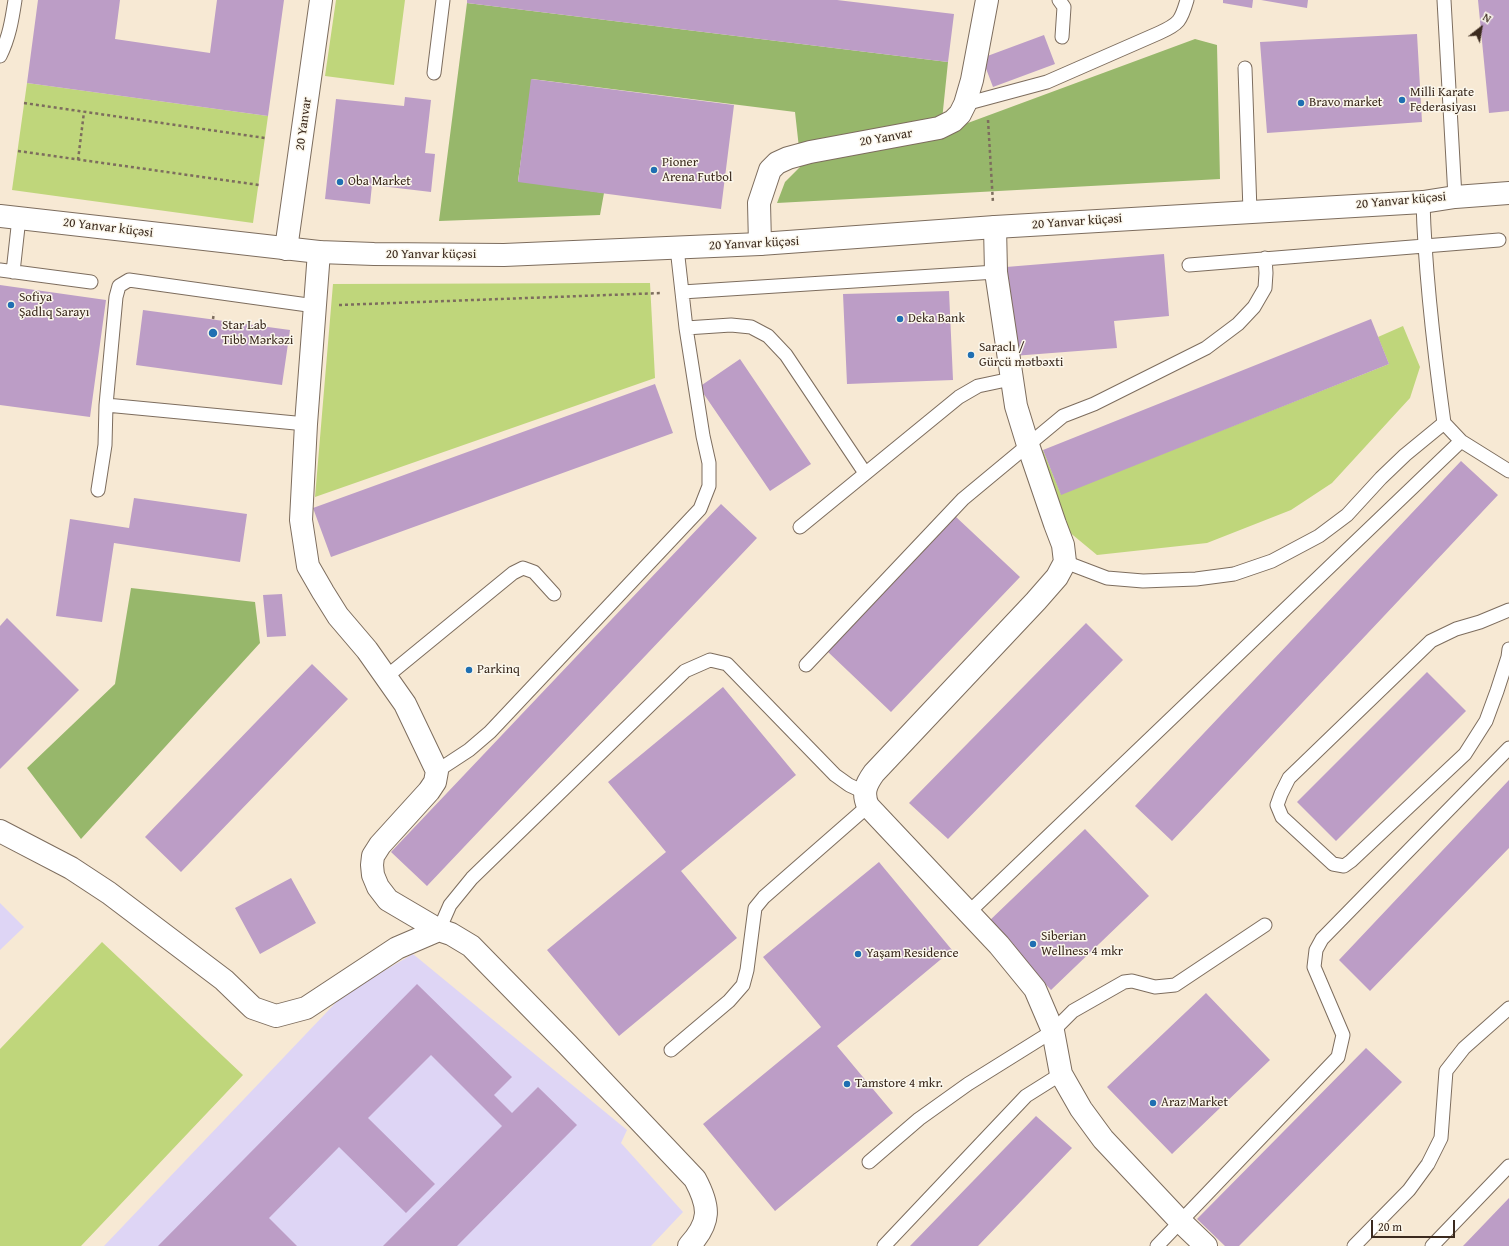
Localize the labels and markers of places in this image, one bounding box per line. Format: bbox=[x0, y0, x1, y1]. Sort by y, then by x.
place label: Milli Karate Federasiyası bbox=[1410, 85, 1476, 116]
place label: Bravo market bbox=[1309, 95, 1382, 111]
marker: Milli Karate Federasiyası bbox=[1397, 95, 1407, 105]
marker: Bravo market bbox=[1296, 98, 1306, 108]
place label: Pioner Arena Futbol bbox=[662, 155, 732, 186]
marker: Pioner Arena Futbol bbox=[649, 165, 659, 175]
place label: Oba Market bbox=[348, 174, 411, 190]
marker: Oba Market bbox=[335, 177, 345, 187]
place label: Sofiya Şadlıq Sarayı bbox=[19, 290, 89, 321]
marker: Sofiya Şadlıq Sarayı bbox=[6, 300, 16, 310]
place label: Deka Bank bbox=[908, 311, 965, 327]
marker: Deka Bank bbox=[895, 314, 905, 324]
place label: Star Lab Tibb Mәrkәzi bbox=[222, 318, 293, 349]
marker: Star Lab Tibb Mәrkәzi bbox=[207, 327, 219, 339]
place label: Saraclı / Gürcü mətbəxti bbox=[979, 340, 1063, 371]
marker: Saraclı / Gürcü mətbəxti bbox=[966, 350, 976, 360]
place label: Parkinq bbox=[477, 662, 520, 678]
marker: Parkinq bbox=[464, 665, 474, 675]
place label: Siberian Wellness 4 mkr bbox=[1041, 929, 1123, 960]
marker: Siberian Wellness 4 mkr bbox=[1028, 939, 1038, 949]
place label: Yaşam Residence bbox=[866, 946, 959, 962]
marker: Yaşam Residence bbox=[853, 949, 863, 959]
place label: Tamstore 4 mkr. bbox=[855, 1076, 943, 1092]
marker: Tamstore 4 mkr. bbox=[842, 1079, 852, 1089]
place label: Araz Market bbox=[1161, 1095, 1228, 1111]
marker: Araz Market bbox=[1148, 1098, 1158, 1108]

